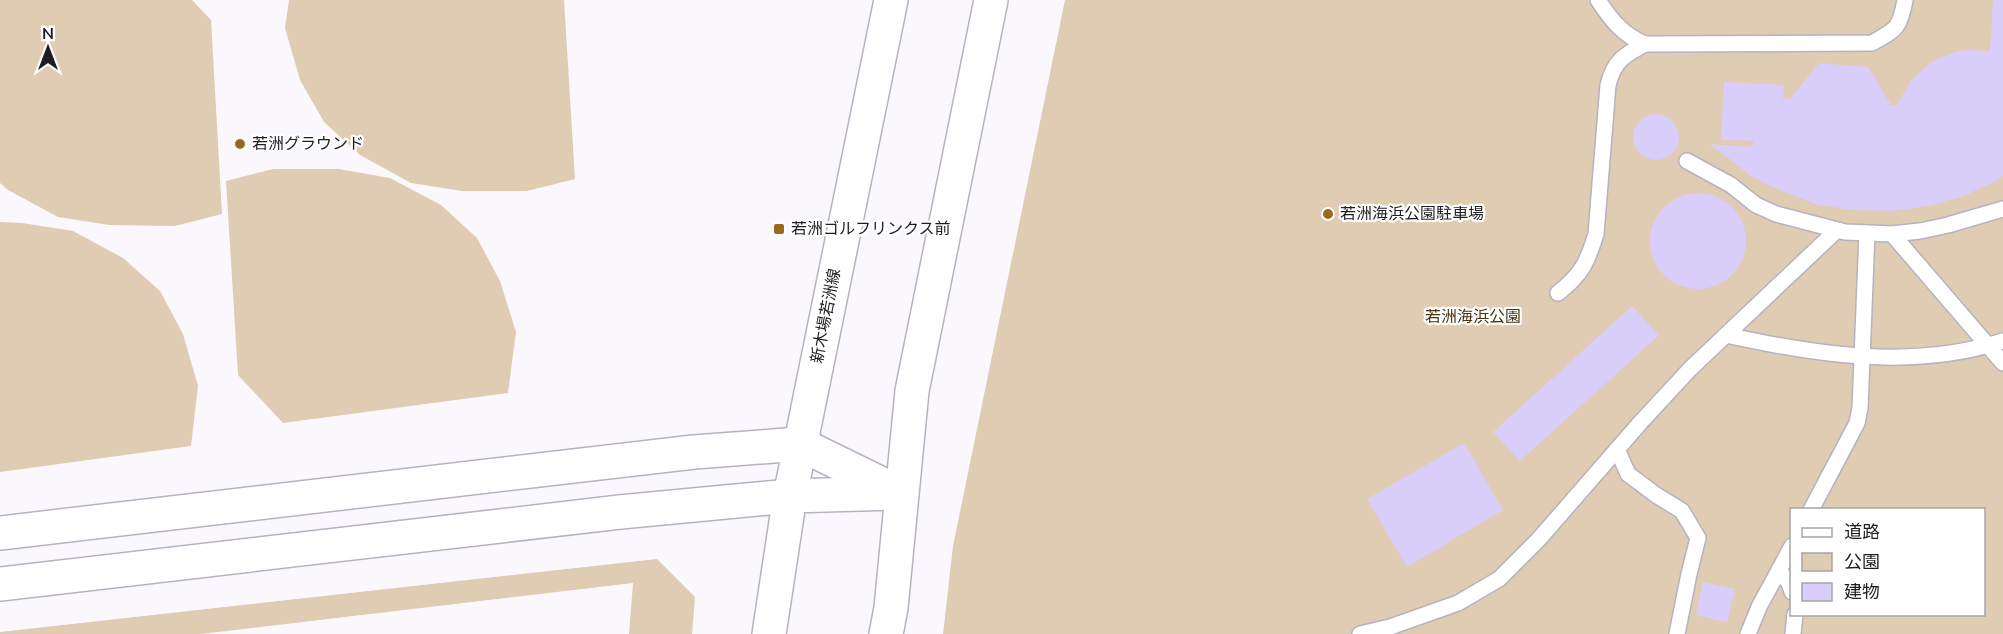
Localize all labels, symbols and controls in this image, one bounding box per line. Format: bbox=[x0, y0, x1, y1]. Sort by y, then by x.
north arrow bbox=[18, 18, 78, 78]
text: N bbox=[42, 23, 54, 45]
place label: 若洲グラウンド bbox=[252, 133, 364, 155]
marker: 若洲グラウンド bbox=[233, 137, 247, 151]
place label: 若洲海浜公園駐車場 bbox=[1340, 203, 1484, 225]
marker: 若洲海浜公園駐車場 bbox=[1321, 207, 1335, 221]
place label: 若洲ゴルフリンクス前 bbox=[791, 218, 951, 240]
marker: 若洲ゴルフリンクス前 bbox=[772, 222, 786, 236]
street label: 新木場若洲線 bbox=[806, 267, 846, 365]
park label: 若洲海浜公園 bbox=[1425, 306, 1521, 328]
legend bbox=[1790, 508, 1985, 616]
text: 道路 bbox=[1844, 520, 1880, 544]
text: 公園 bbox=[1844, 550, 1880, 574]
text: 建物 bbox=[1844, 580, 1880, 604]

